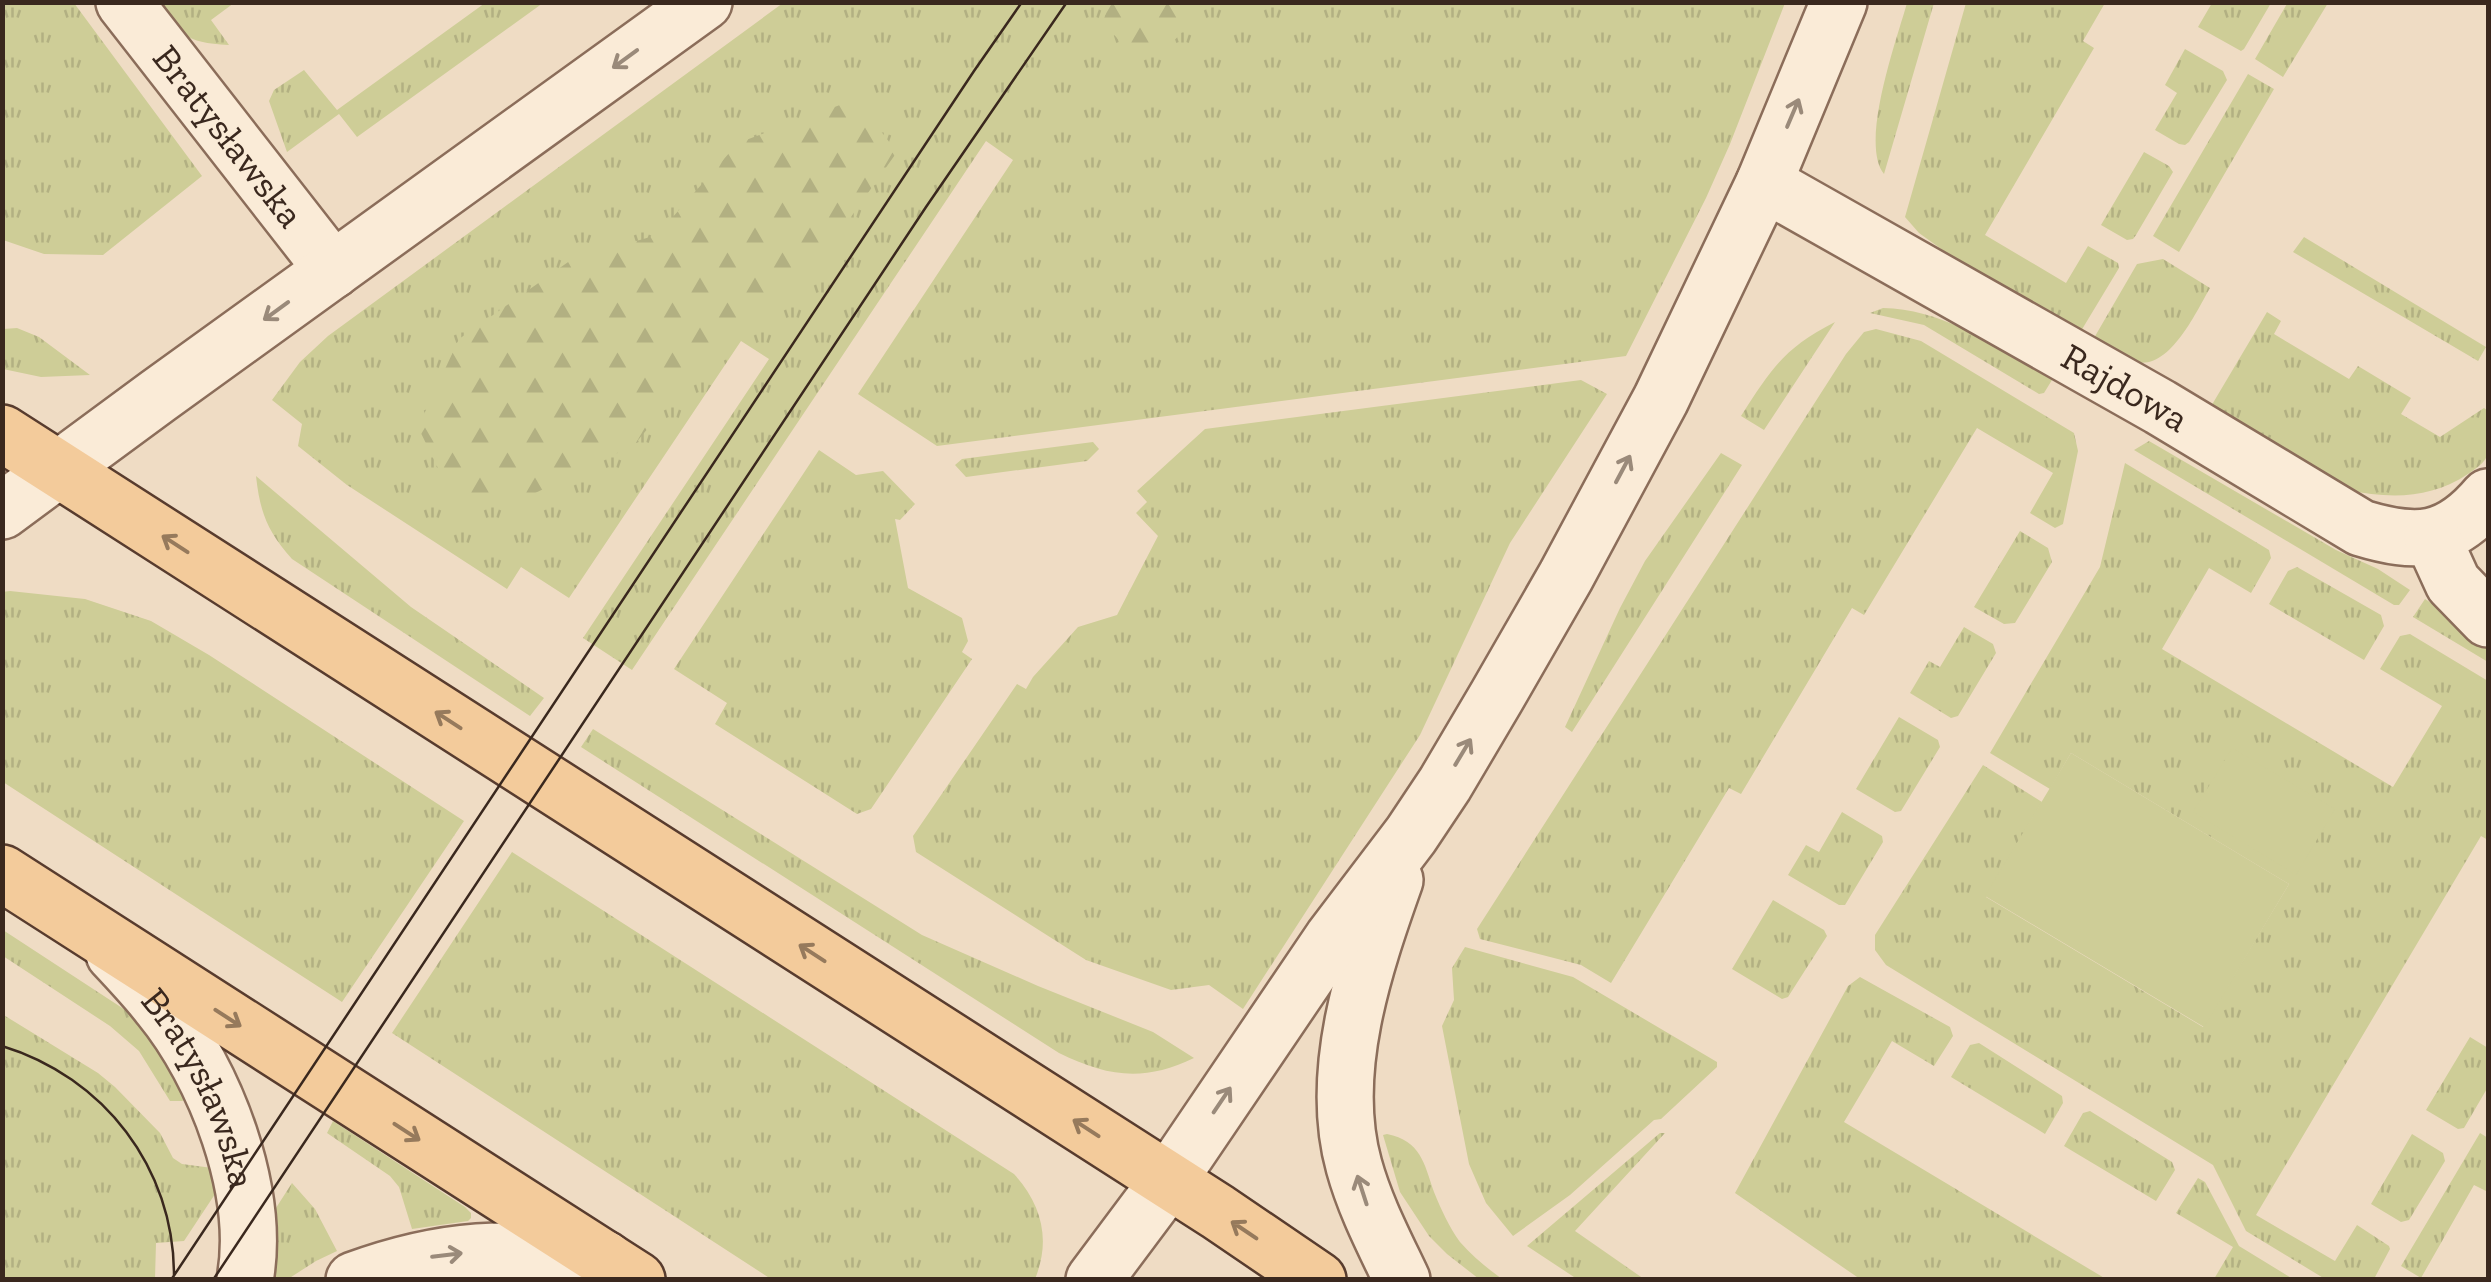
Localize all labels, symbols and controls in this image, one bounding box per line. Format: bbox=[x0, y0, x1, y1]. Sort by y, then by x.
street label: Bratysławska bbox=[143, 36, 314, 236]
one-way arrow bbox=[611, 49, 639, 70]
one-way arrow bbox=[1785, 98, 1803, 129]
one-way arrow bbox=[263, 300, 290, 321]
street label: Rajdowa bbox=[2053, 333, 2197, 442]
one-way arrow bbox=[1614, 455, 1633, 485]
one-way arrow bbox=[161, 533, 190, 554]
one-way arrow bbox=[435, 709, 463, 730]
one-way arrow bbox=[1454, 738, 1474, 767]
one-way arrow bbox=[798, 942, 827, 963]
street label: Bratysławska bbox=[132, 979, 266, 1193]
one-way arrow bbox=[214, 1007, 242, 1028]
one-way arrow bbox=[1211, 1087, 1232, 1115]
one-way arrow bbox=[1072, 1118, 1100, 1139]
one-way arrow bbox=[392, 1122, 420, 1142]
one-way arrow bbox=[1352, 1175, 1370, 1207]
one-way arrow bbox=[1230, 1219, 1258, 1240]
one-way arrow bbox=[431, 1245, 463, 1263]

